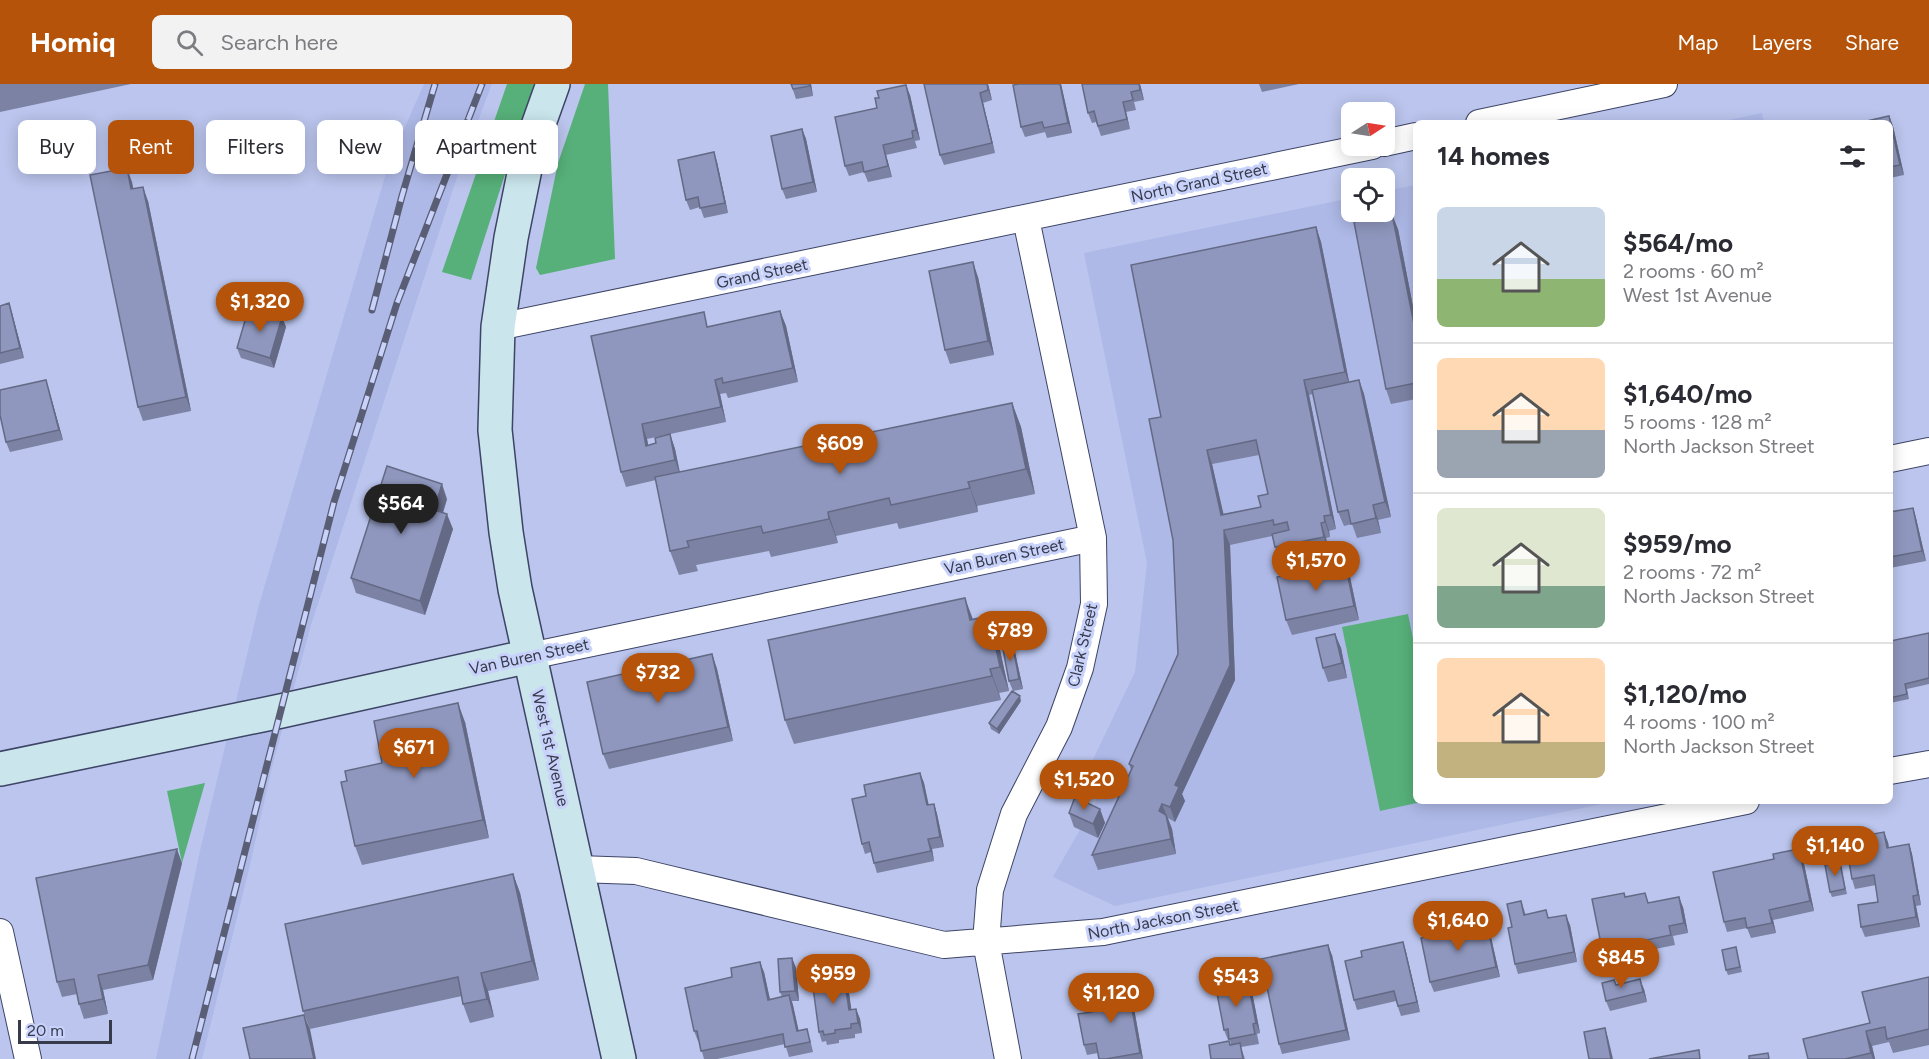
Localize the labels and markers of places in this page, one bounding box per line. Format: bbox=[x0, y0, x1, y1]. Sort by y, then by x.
pin: $1,320 bbox=[211, 282, 309, 333]
pin: $609 bbox=[804, 424, 876, 475]
pin: $564 bbox=[365, 484, 437, 535]
pin: $1,570 bbox=[1267, 541, 1365, 592]
pin: $789 bbox=[974, 611, 1046, 662]
pin: $732 bbox=[622, 653, 694, 704]
pin: $671 bbox=[378, 728, 450, 779]
pin: $1,520 bbox=[1035, 760, 1133, 811]
pin: $1,140 bbox=[1786, 826, 1884, 877]
pin: $1,640 bbox=[1409, 901, 1507, 952]
pin: $845 bbox=[1585, 938, 1657, 989]
pin: $959 bbox=[797, 954, 869, 1005]
pin: $543 bbox=[1200, 957, 1272, 1008]
pin: $1,120 bbox=[1062, 973, 1160, 1024]

